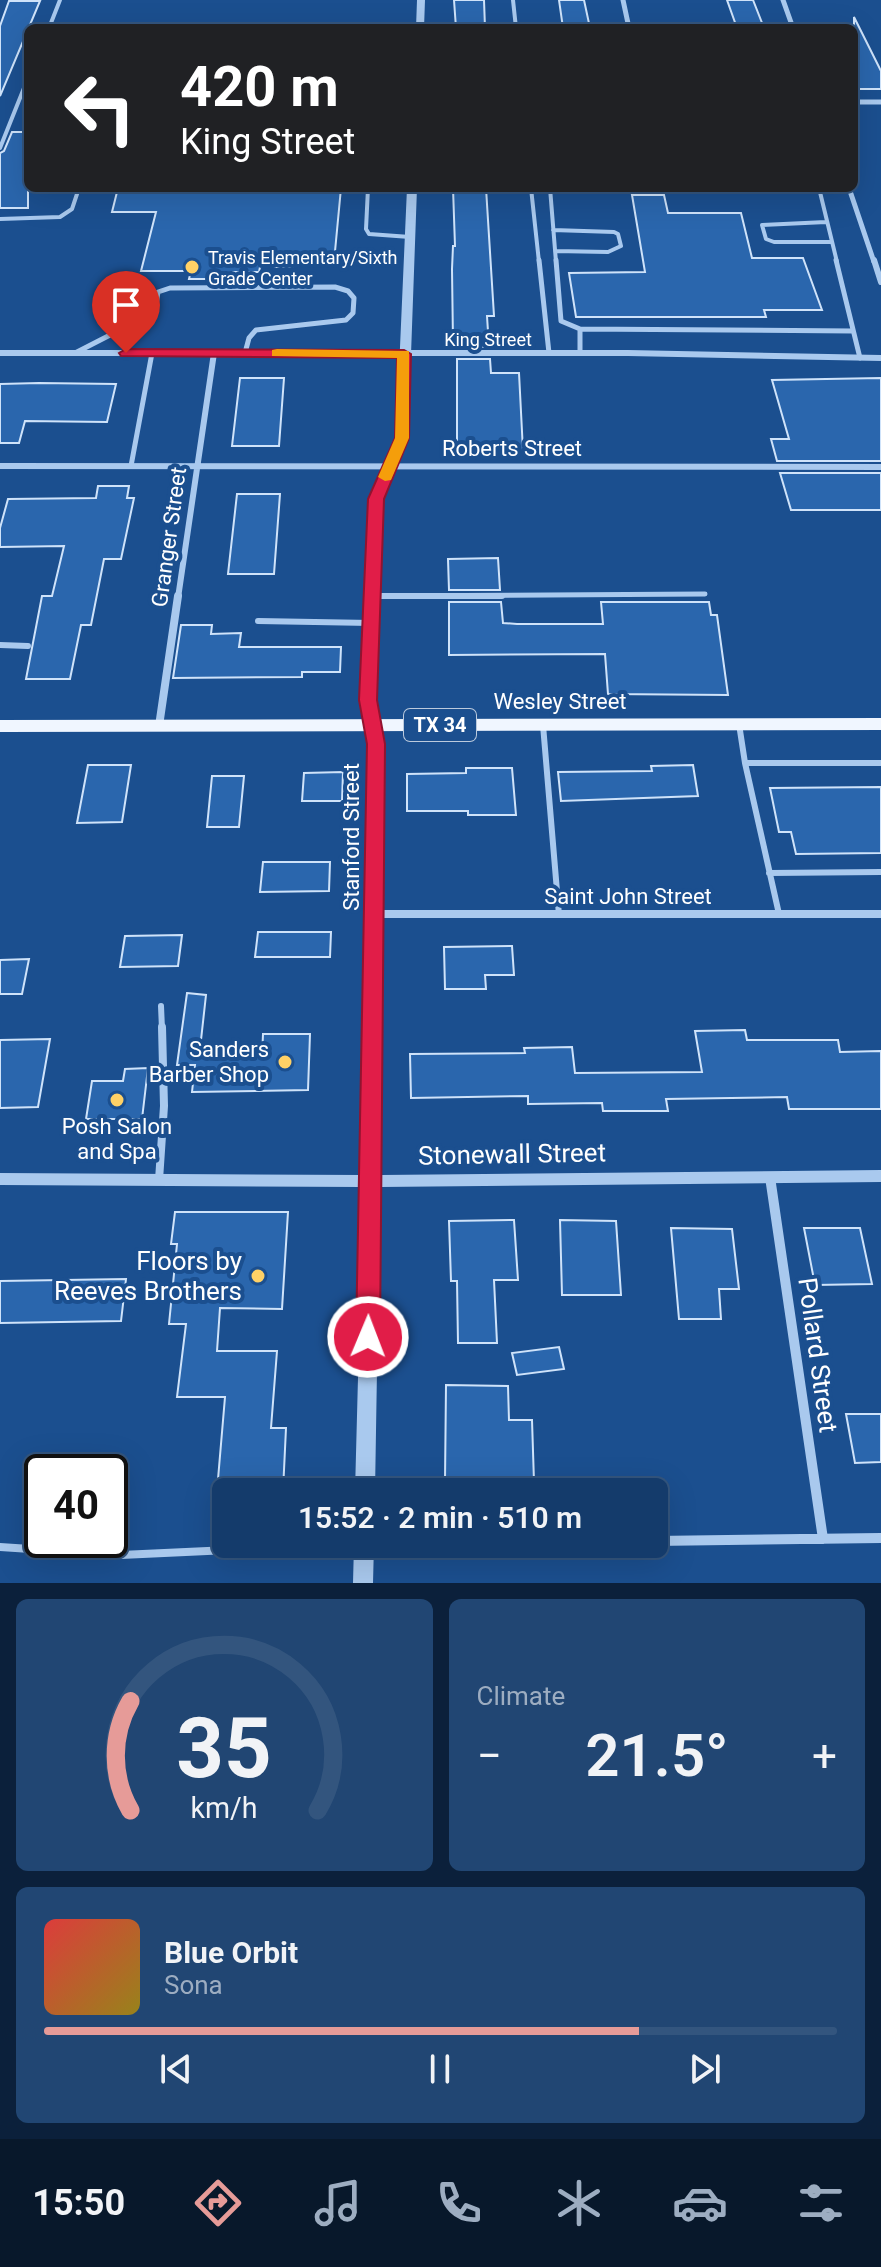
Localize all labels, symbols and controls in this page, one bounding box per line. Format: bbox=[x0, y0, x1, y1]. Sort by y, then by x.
text: 420 m bbox=[180, 54, 339, 120]
icon: left bbox=[48, 56, 152, 160]
text: King Street bbox=[180, 121, 355, 163]
place label: Travis Elementary/Sixth Grade Center bbox=[208, 247, 397, 289]
marker: Travis Elementary/Sixth Grade Center bbox=[183, 258, 201, 276]
pin bbox=[92, 271, 160, 353]
icon: arrive bbox=[104, 283, 148, 327]
street label: King Street bbox=[444, 329, 532, 350]
street label: Roberts Street bbox=[442, 436, 582, 461]
street label: Granger Street bbox=[147, 465, 191, 609]
street label: Wesley Street bbox=[494, 689, 627, 714]
road number: TX 34 bbox=[404, 709, 476, 741]
street label: Stanford Street bbox=[339, 763, 364, 911]
street label: Saint John Street bbox=[544, 884, 712, 909]
place label: Sanders Barber Shop bbox=[149, 1037, 269, 1087]
marker: Sanders Barber Shop bbox=[276, 1053, 294, 1071]
marker: Posh Salon and Spa bbox=[108, 1091, 126, 1109]
place label: Posh Salon and Spa bbox=[62, 1114, 172, 1164]
street label: Stonewall Street bbox=[418, 1137, 606, 1171]
place label: Floors by Reeves Brothers bbox=[54, 1246, 242, 1306]
marker: Floors by Reeves Brothers bbox=[249, 1267, 267, 1285]
street label: Pollard Street bbox=[792, 1276, 844, 1434]
position arrow bbox=[326, 1295, 410, 1379]
speed limit sign: 40 bbox=[24, 1454, 128, 1558]
text: 15:52 · 2 min · 510 m bbox=[298, 1500, 582, 1535]
text: Climate bbox=[477, 1681, 565, 1711]
text: 35 bbox=[177, 1700, 272, 1797]
text: 21.5° bbox=[585, 1720, 728, 1791]
text: − bbox=[477, 1730, 502, 1782]
text: + bbox=[812, 1730, 837, 1782]
text: km/h bbox=[191, 1791, 258, 1825]
text: Blue Orbit bbox=[164, 1935, 298, 1970]
text: Sona bbox=[164, 1970, 223, 2000]
icon: previous bbox=[154, 2047, 198, 2091]
icon: pause bbox=[418, 2047, 462, 2091]
icon: next bbox=[683, 2047, 727, 2091]
icon: directions bbox=[190, 2175, 246, 2231]
icon: music bbox=[310, 2175, 366, 2231]
icon: phone bbox=[431, 2175, 487, 2231]
icon: climate bbox=[551, 2175, 607, 2231]
icon: car bbox=[672, 2175, 728, 2231]
icon: filters bbox=[793, 2175, 849, 2231]
text: 15:50 bbox=[32, 2182, 125, 2224]

